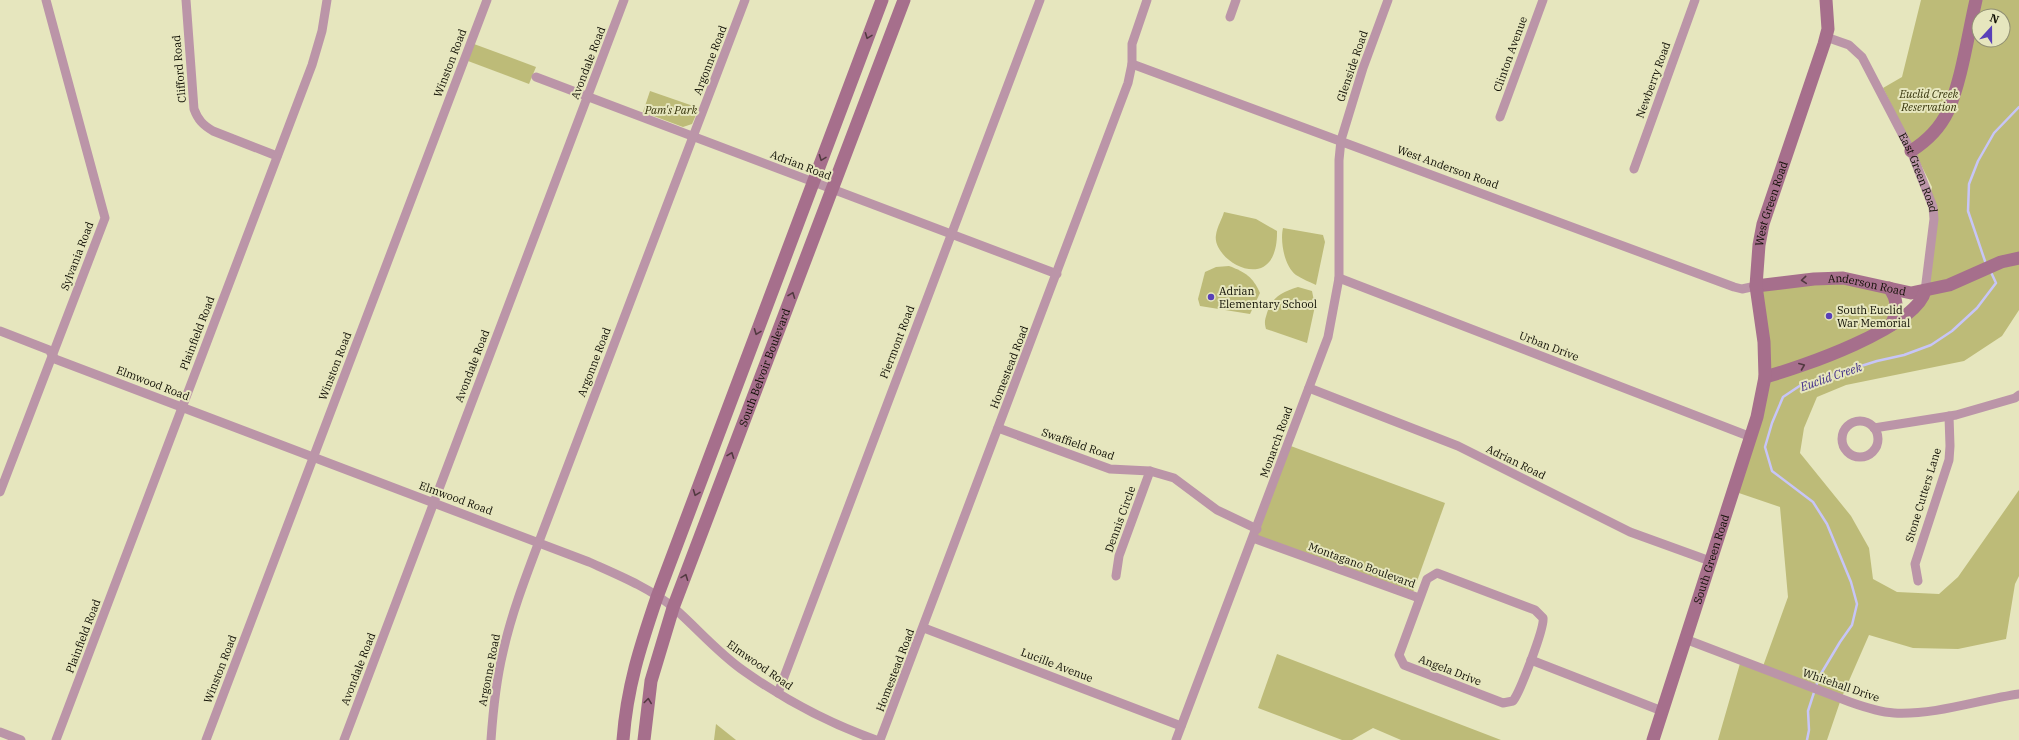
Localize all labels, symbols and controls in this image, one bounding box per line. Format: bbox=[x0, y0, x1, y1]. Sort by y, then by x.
north arrow bbox=[1971, 8, 2011, 48]
text: N bbox=[1988, 11, 2001, 27]
street label: Clinton Avenue bbox=[1490, 14, 1530, 94]
street label: Argonne Road bbox=[690, 23, 730, 97]
street label: Avondale Road bbox=[568, 24, 608, 101]
street label: Winston Road bbox=[431, 27, 470, 99]
street label: Glenside Road bbox=[1333, 28, 1371, 103]
one-way arrow bbox=[865, 33, 873, 40]
street label: Clifford Road bbox=[169, 34, 189, 103]
street label: Newberry Road bbox=[1633, 40, 1673, 120]
park label: Euclid Creek Reservation bbox=[1899, 87, 1959, 114]
park label: Pam's Park bbox=[644, 103, 697, 117]
street label: East Green Road bbox=[1896, 130, 1940, 213]
street label: West Anderson Road bbox=[1395, 142, 1501, 192]
street label: Adrian Road bbox=[768, 147, 834, 183]
one-way arrow bbox=[819, 154, 827, 161]
street label: West Green Road bbox=[1752, 159, 1791, 247]
street label: Sylvania Road bbox=[57, 219, 97, 292]
street label: Anderson Road bbox=[1828, 271, 1908, 299]
one-way arrow bbox=[1801, 275, 1807, 284]
place label: Adrian Elementary School bbox=[1219, 284, 1317, 311]
one-way arrow bbox=[788, 291, 796, 298]
marker: Adrian Elementary School bbox=[1206, 292, 1216, 302]
street label: Plainfield Road bbox=[176, 294, 218, 372]
street label: Piermont Road bbox=[877, 303, 918, 381]
place label: South Euclid War Memorial bbox=[1837, 303, 1910, 330]
street label: South Belvoir Boulevard bbox=[736, 306, 793, 428]
marker: South Euclid War Memorial bbox=[1824, 311, 1834, 321]
street label: Homestead Road bbox=[987, 323, 1031, 411]
street label: Argonne Road bbox=[574, 325, 614, 399]
street label: Avondale Road bbox=[452, 327, 492, 404]
street label: Urban Drive bbox=[1517, 328, 1581, 364]
one-way arrow bbox=[753, 329, 761, 336]
street label: Winston Road bbox=[316, 330, 355, 402]
water label: Euclid Creek bbox=[1797, 359, 1864, 394]
one-way arrow bbox=[1798, 362, 1805, 370]
street label: Elmwood Road bbox=[114, 363, 192, 403]
street label: Monarch Road bbox=[1257, 404, 1296, 480]
street label: Swaffield Road bbox=[1040, 425, 1117, 463]
street label: Adrian Road bbox=[1484, 442, 1548, 483]
street label: Stone Cutters Lane bbox=[1902, 446, 1944, 544]
one-way arrow bbox=[727, 452, 735, 459]
street label: Elmwood Road bbox=[417, 478, 495, 518]
street label: Dennis Circle bbox=[1102, 484, 1138, 554]
one-way arrow bbox=[693, 490, 701, 497]
street label: South Green Road bbox=[1690, 512, 1732, 606]
street label: Montagano Boulevard bbox=[1306, 539, 1418, 591]
one-way arrow bbox=[681, 574, 689, 581]
street label: Plainfield Road bbox=[62, 597, 104, 675]
street label: Homestead Road bbox=[873, 626, 917, 714]
street label: Avondale Road bbox=[338, 630, 378, 707]
street label: Argonne Road bbox=[475, 632, 503, 707]
street label: Winston Road bbox=[201, 633, 240, 705]
street label: Elmwood Road bbox=[724, 637, 796, 693]
street label: Lucille Avenue bbox=[1019, 645, 1095, 685]
street label: Angela Drive bbox=[1417, 652, 1483, 688]
street label: Whitehall Drive bbox=[1801, 665, 1881, 705]
one-way arrow bbox=[643, 698, 652, 704]

